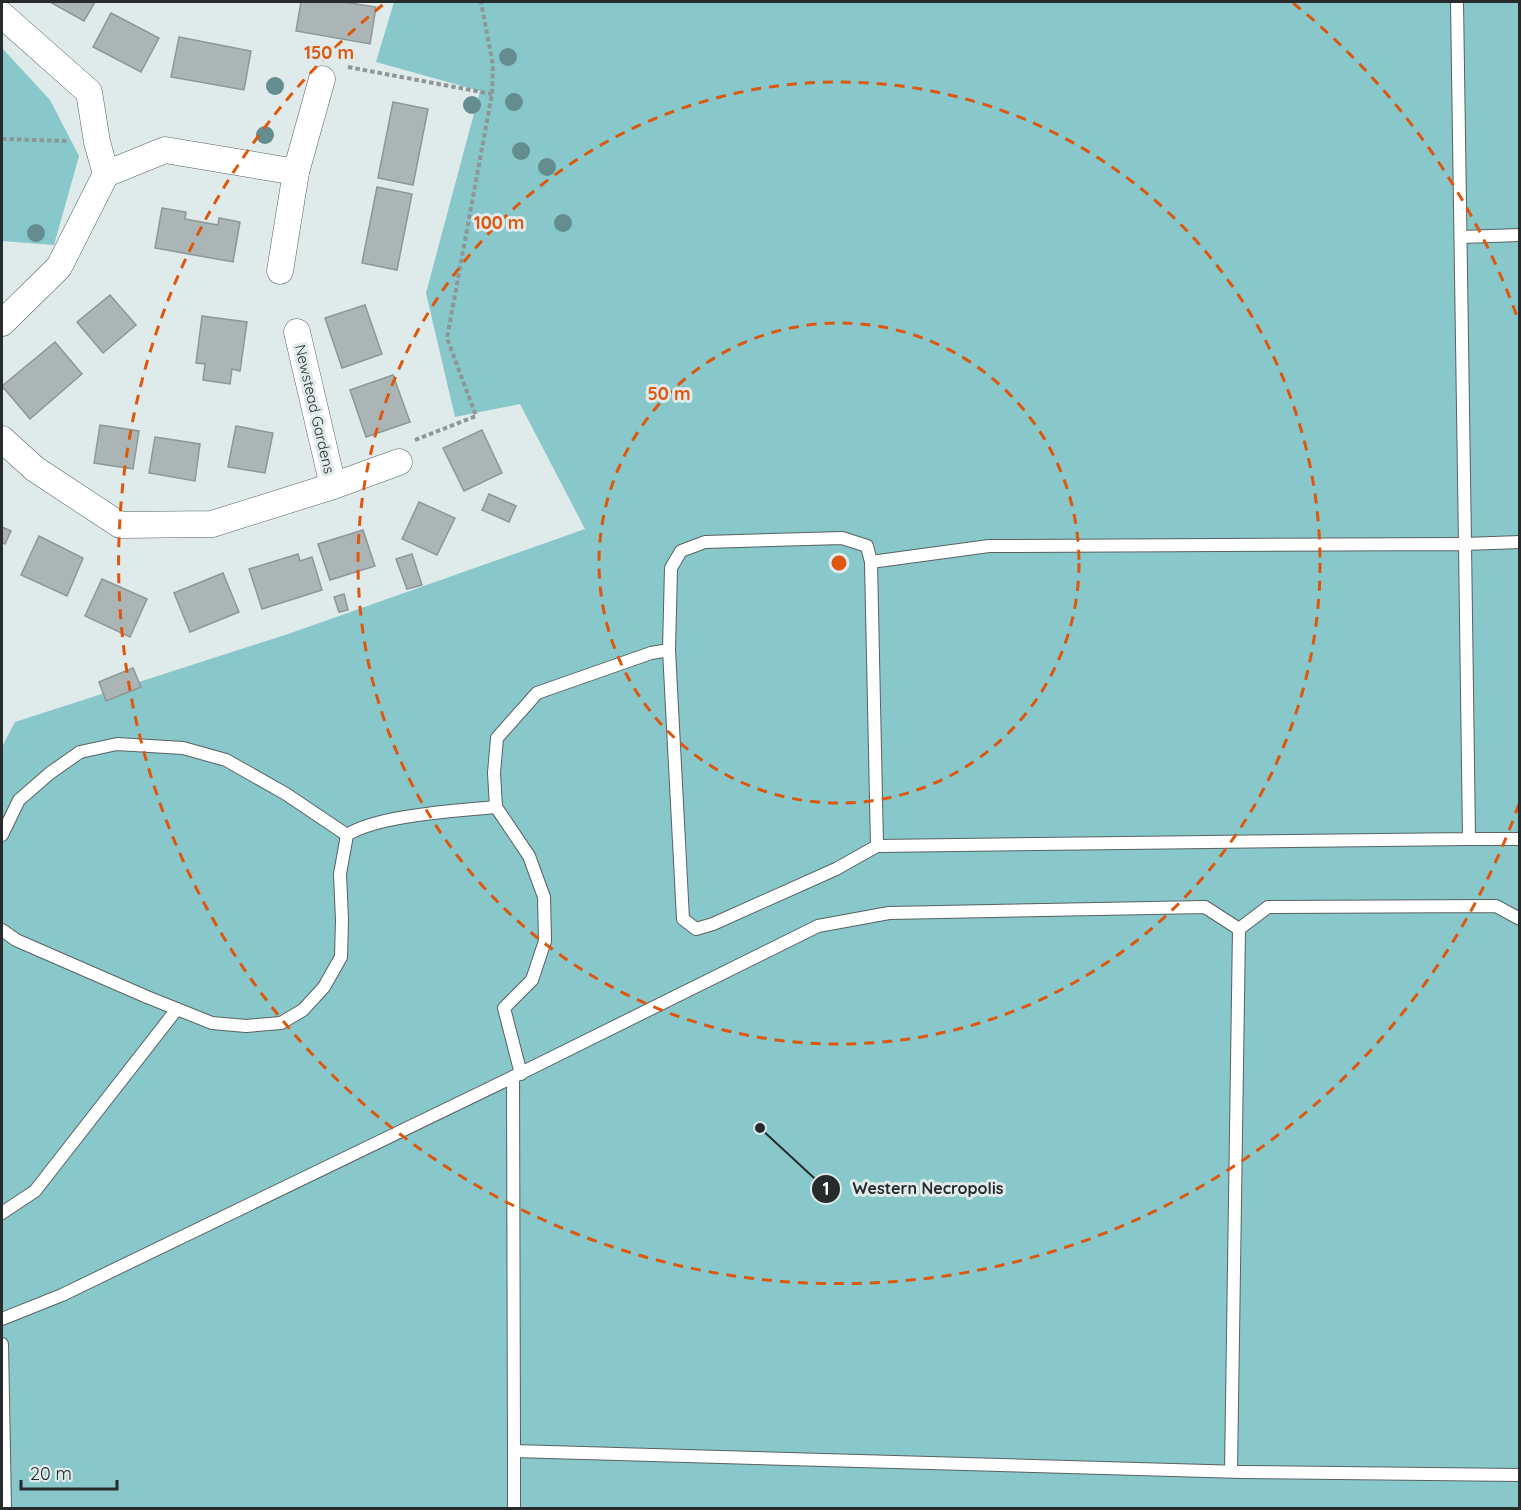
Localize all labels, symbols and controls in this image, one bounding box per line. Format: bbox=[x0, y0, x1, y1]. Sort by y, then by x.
text: 150 m bbox=[304, 41, 354, 64]
text: 100 m bbox=[474, 211, 524, 234]
street label: Newstead Gardens bbox=[291, 343, 339, 475]
text: 50 m bbox=[647, 382, 691, 405]
centre of rings bbox=[829, 553, 849, 573]
callout: Western Necropolis bbox=[811, 1172, 1016, 1206]
text: 1 bbox=[822, 1177, 830, 1200]
text: Western Necropolis bbox=[853, 1178, 1004, 1198]
scale bar bbox=[21, 1453, 117, 1491]
text: 20 m bbox=[30, 1462, 72, 1485]

